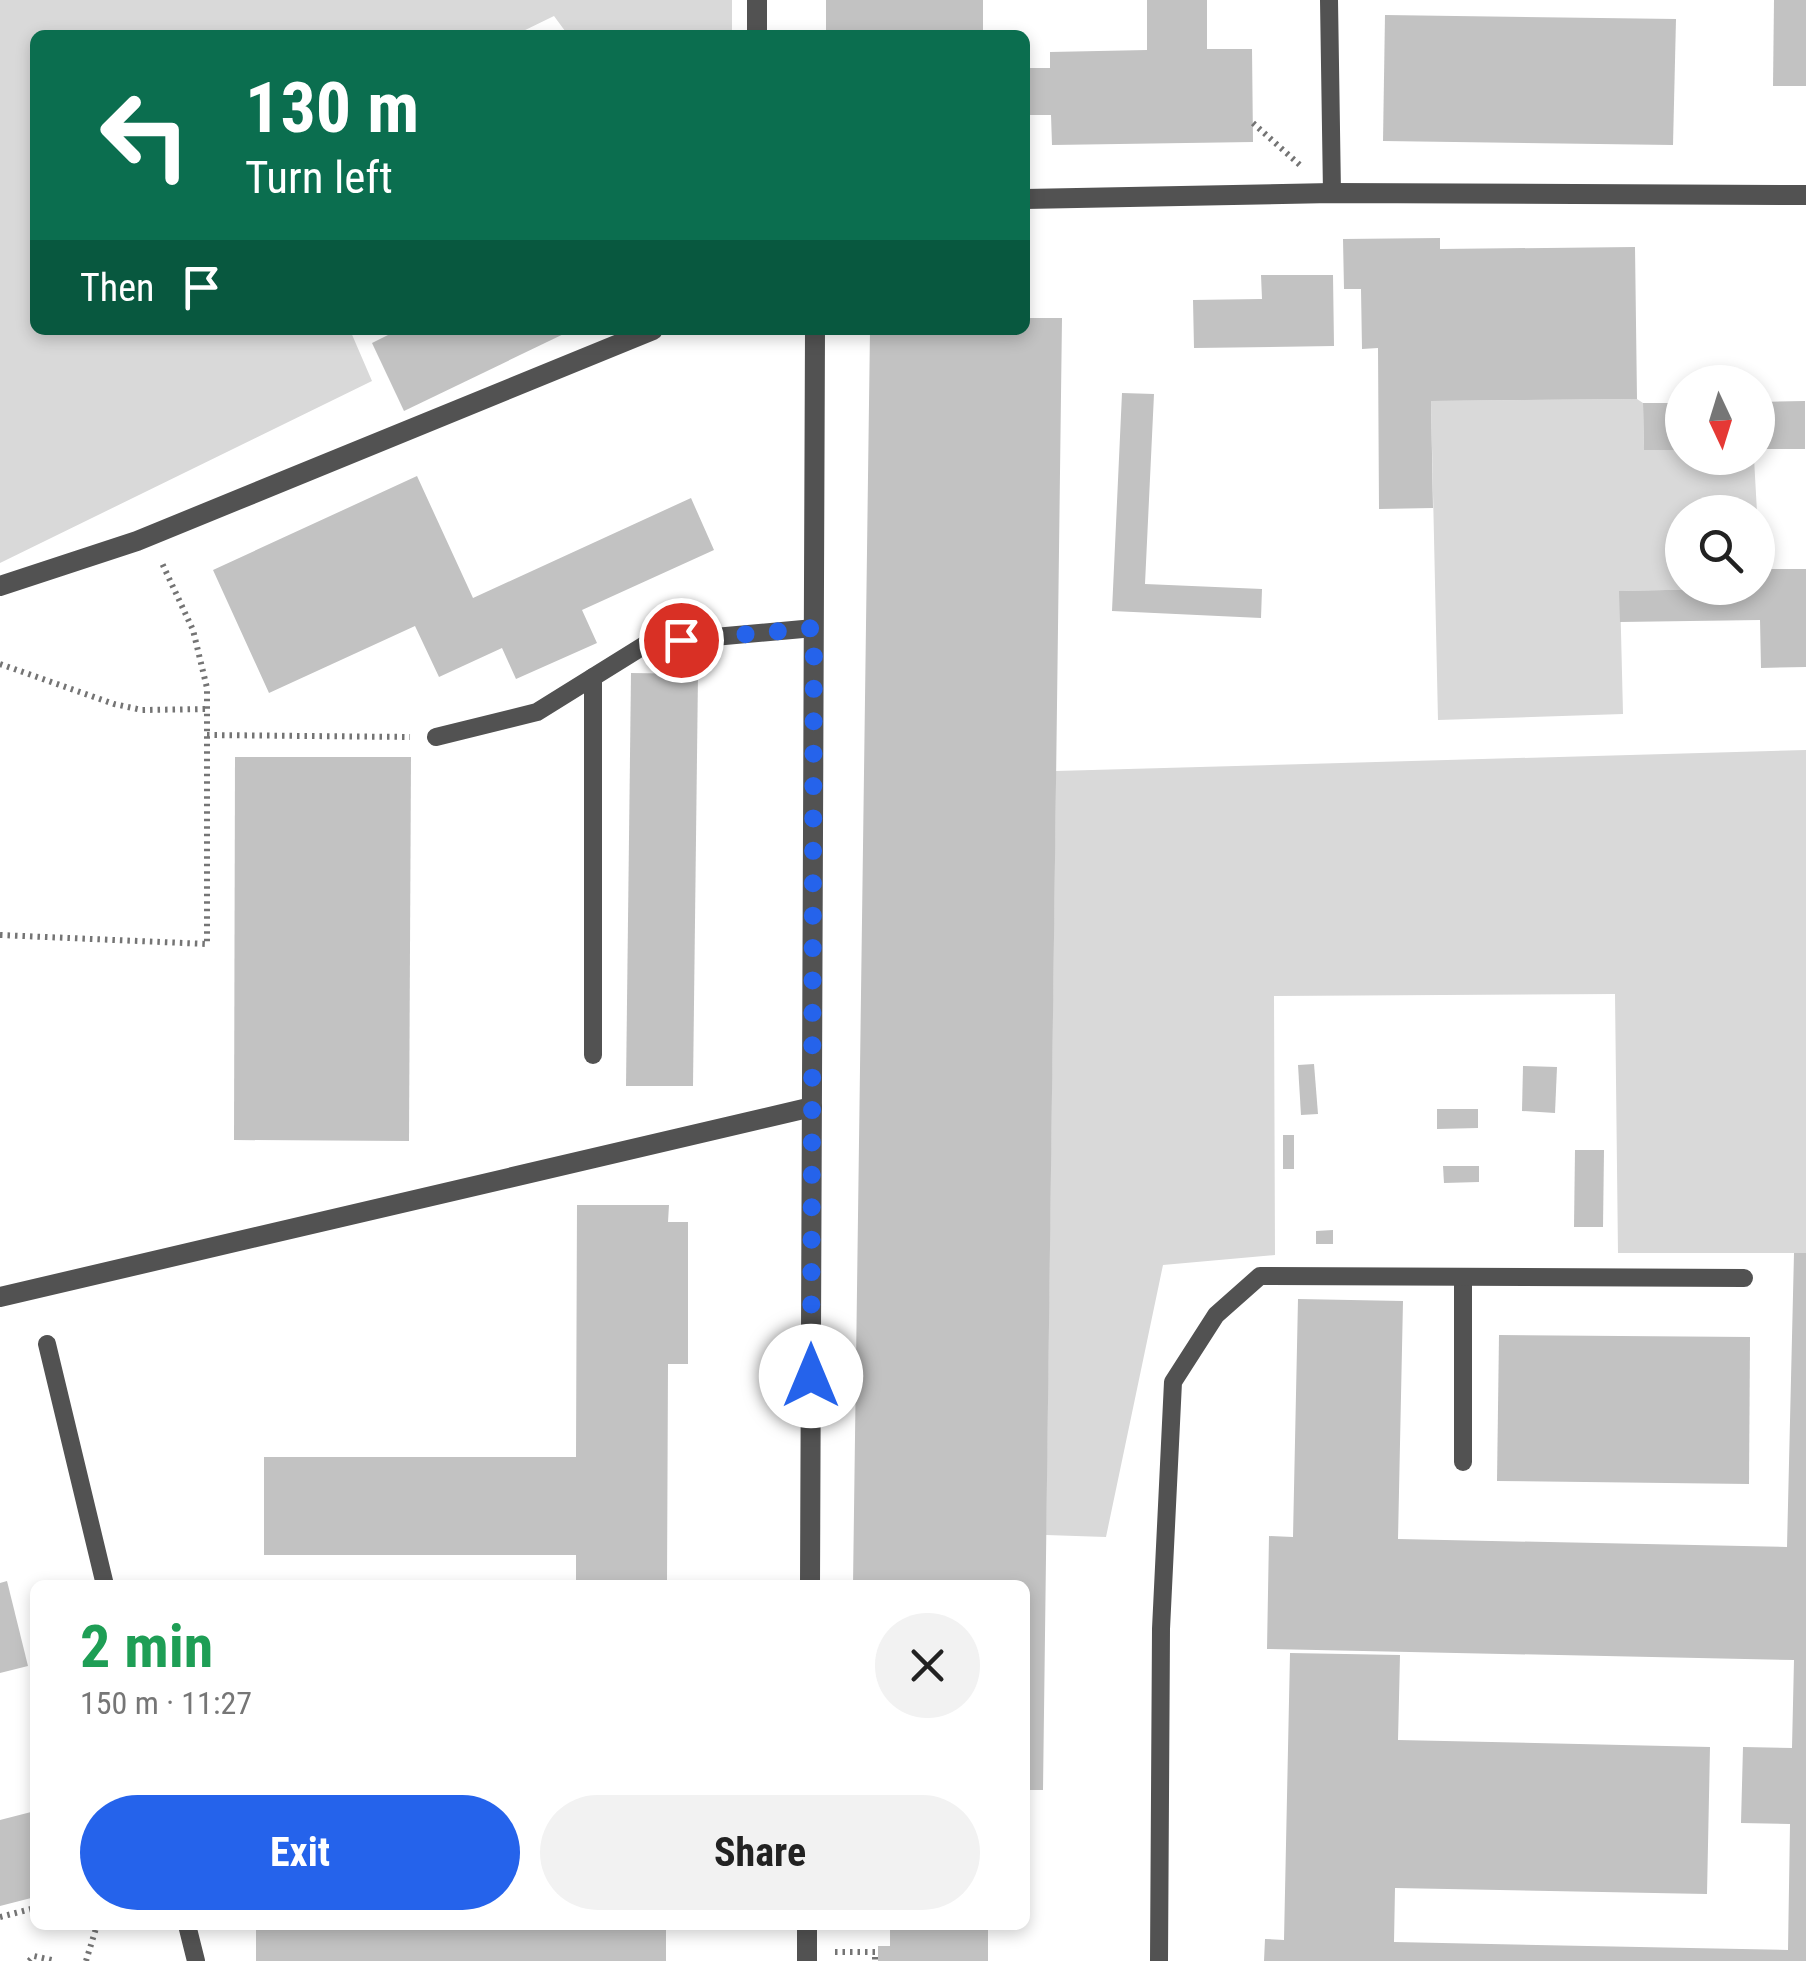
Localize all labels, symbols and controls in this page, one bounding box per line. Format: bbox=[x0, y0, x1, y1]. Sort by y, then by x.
text: 130 m bbox=[245, 67, 419, 149]
icon: left bbox=[80, 70, 210, 200]
text: Turn left bbox=[245, 151, 393, 204]
icon: arrive bbox=[174, 260, 229, 315]
text: Then bbox=[80, 266, 154, 310]
north arrow bbox=[1665, 365, 1775, 475]
map controls bbox=[1665, 365, 1775, 605]
button: search bbox=[1665, 495, 1775, 605]
pin bbox=[639, 598, 724, 683]
icon: arrive bbox=[654, 613, 709, 668]
position arrow bbox=[759, 1324, 863, 1428]
text: 2 min bbox=[80, 1611, 213, 1682]
button: close bbox=[875, 1613, 980, 1718]
text: 150 m · 11:27 bbox=[80, 1684, 252, 1722]
button: Exit bbox=[80, 1795, 520, 1910]
button: Share bbox=[540, 1795, 980, 1910]

